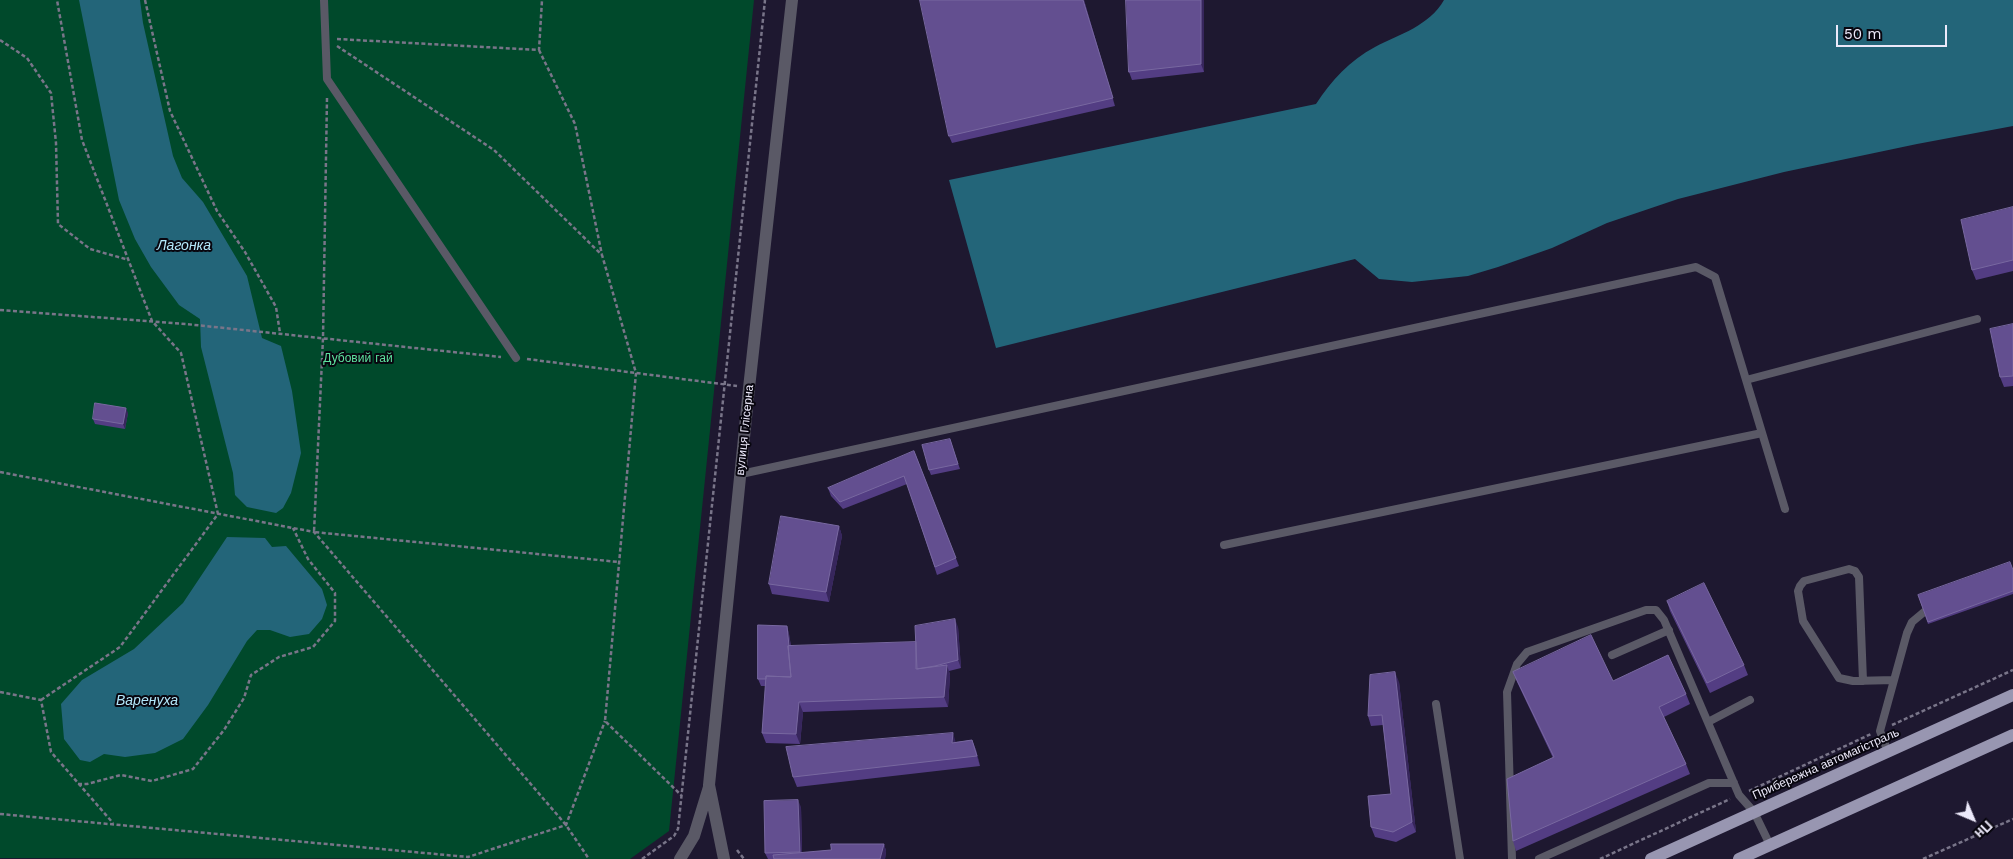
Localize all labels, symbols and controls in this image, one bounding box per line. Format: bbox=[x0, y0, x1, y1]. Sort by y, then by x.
scale bar bbox=[1838, 15, 1949, 47]
text: 50 m bbox=[1844, 25, 1881, 43]
water label: Лагонка bbox=[157, 238, 211, 254]
park label: Дубовий гай bbox=[323, 351, 393, 365]
street label: вулиця Глісерна bbox=[733, 384, 757, 476]
water label: Варенуха bbox=[116, 693, 178, 709]
street label: Прибережна автомагістраль bbox=[1750, 725, 1902, 803]
north arrow bbox=[1948, 794, 1998, 844]
text: Пн bbox=[1971, 817, 1996, 842]

